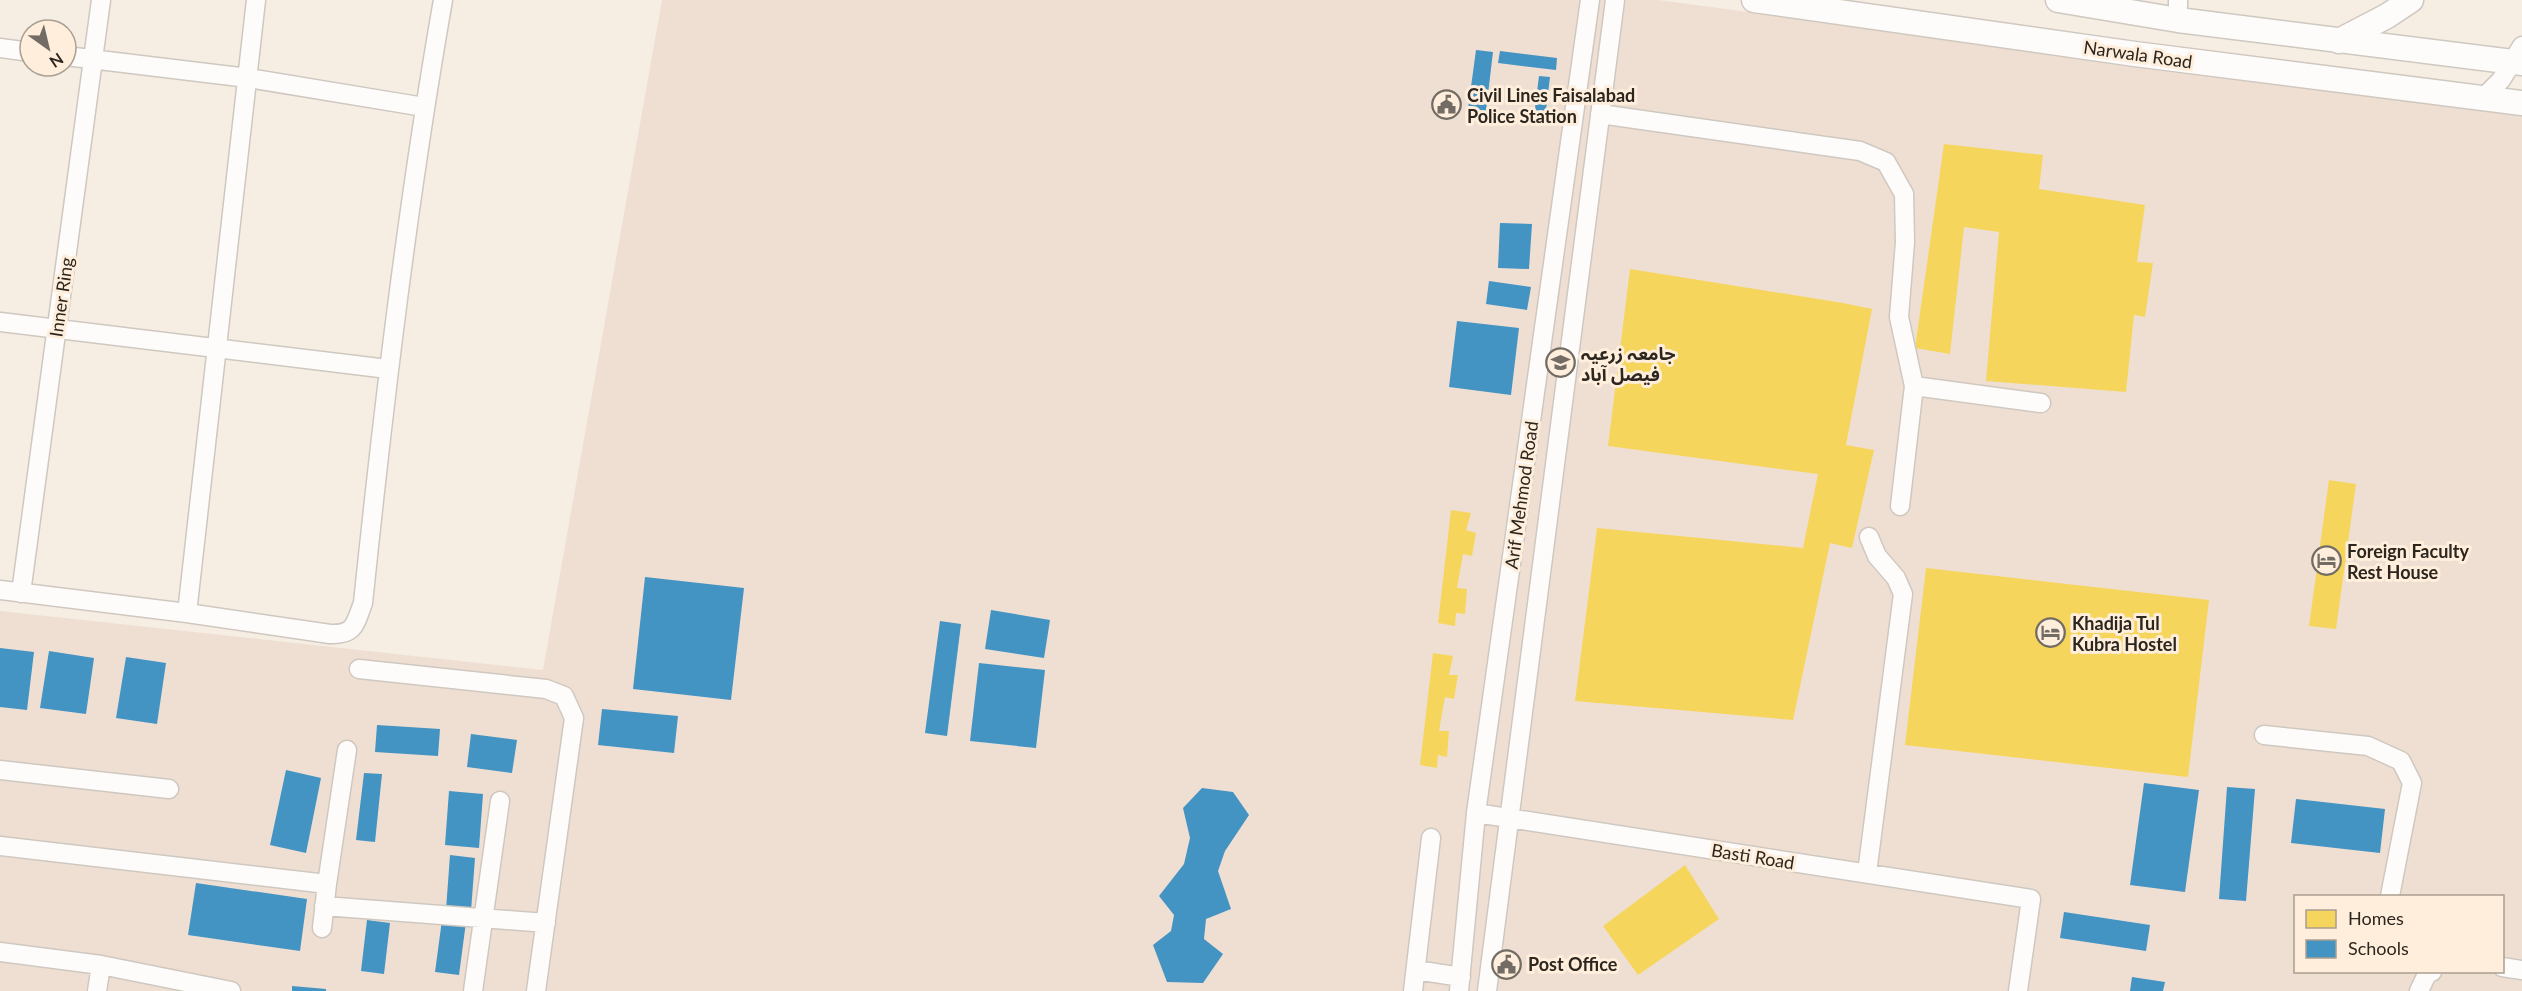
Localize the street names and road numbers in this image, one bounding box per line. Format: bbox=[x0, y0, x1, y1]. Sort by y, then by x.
street label: Narwala Road bbox=[2082, 35, 2194, 73]
street label: Inner Ring bbox=[45, 256, 77, 338]
street label: Arif Mehmod Road bbox=[1500, 420, 1542, 570]
street label: Basti Road bbox=[1710, 839, 1796, 873]

